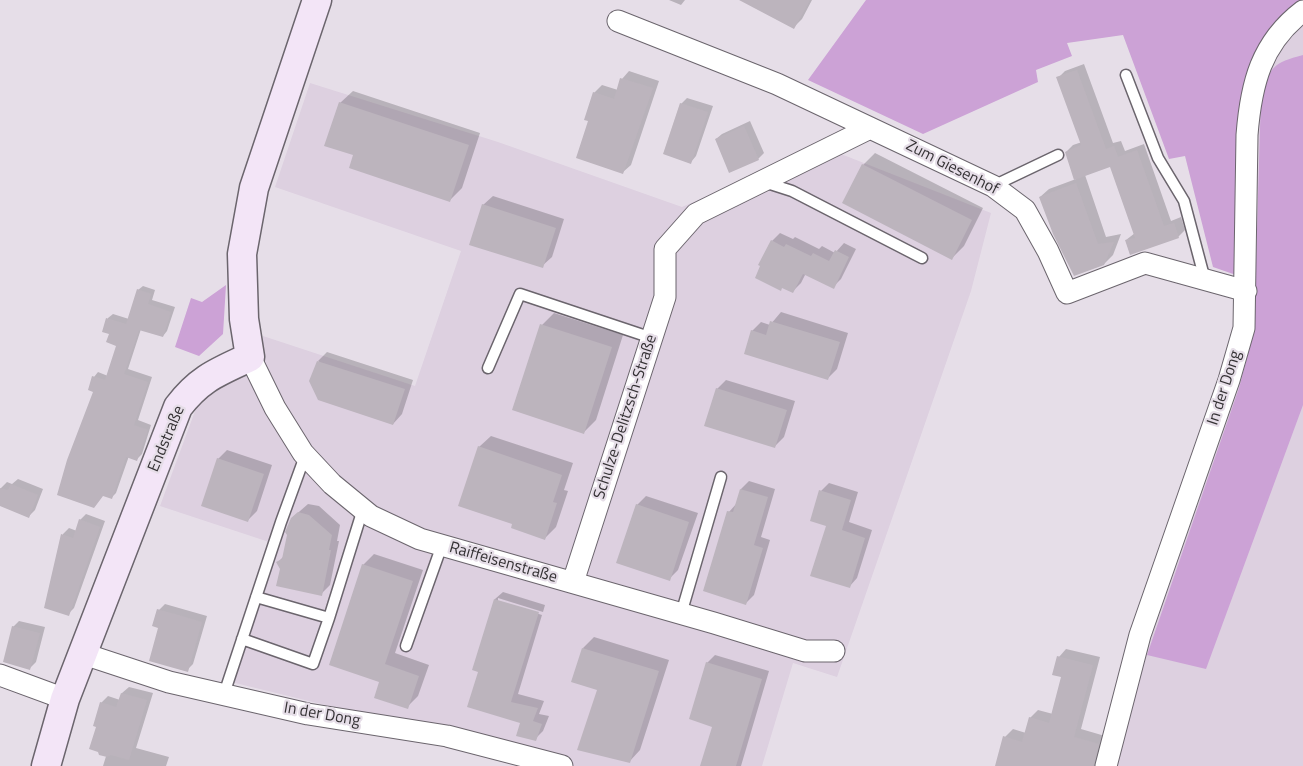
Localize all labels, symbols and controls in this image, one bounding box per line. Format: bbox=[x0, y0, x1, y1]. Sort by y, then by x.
street label: Zum Giesenhof bbox=[902, 136, 1002, 200]
street label: Schulze-Delitzsch-Straße bbox=[590, 332, 662, 502]
street label: In der Dong bbox=[1204, 348, 1246, 428]
street label: Endstraße bbox=[145, 403, 189, 475]
street label: Raiffeisenstraße bbox=[447, 538, 559, 588]
street label: In der Dong bbox=[282, 699, 362, 731]

